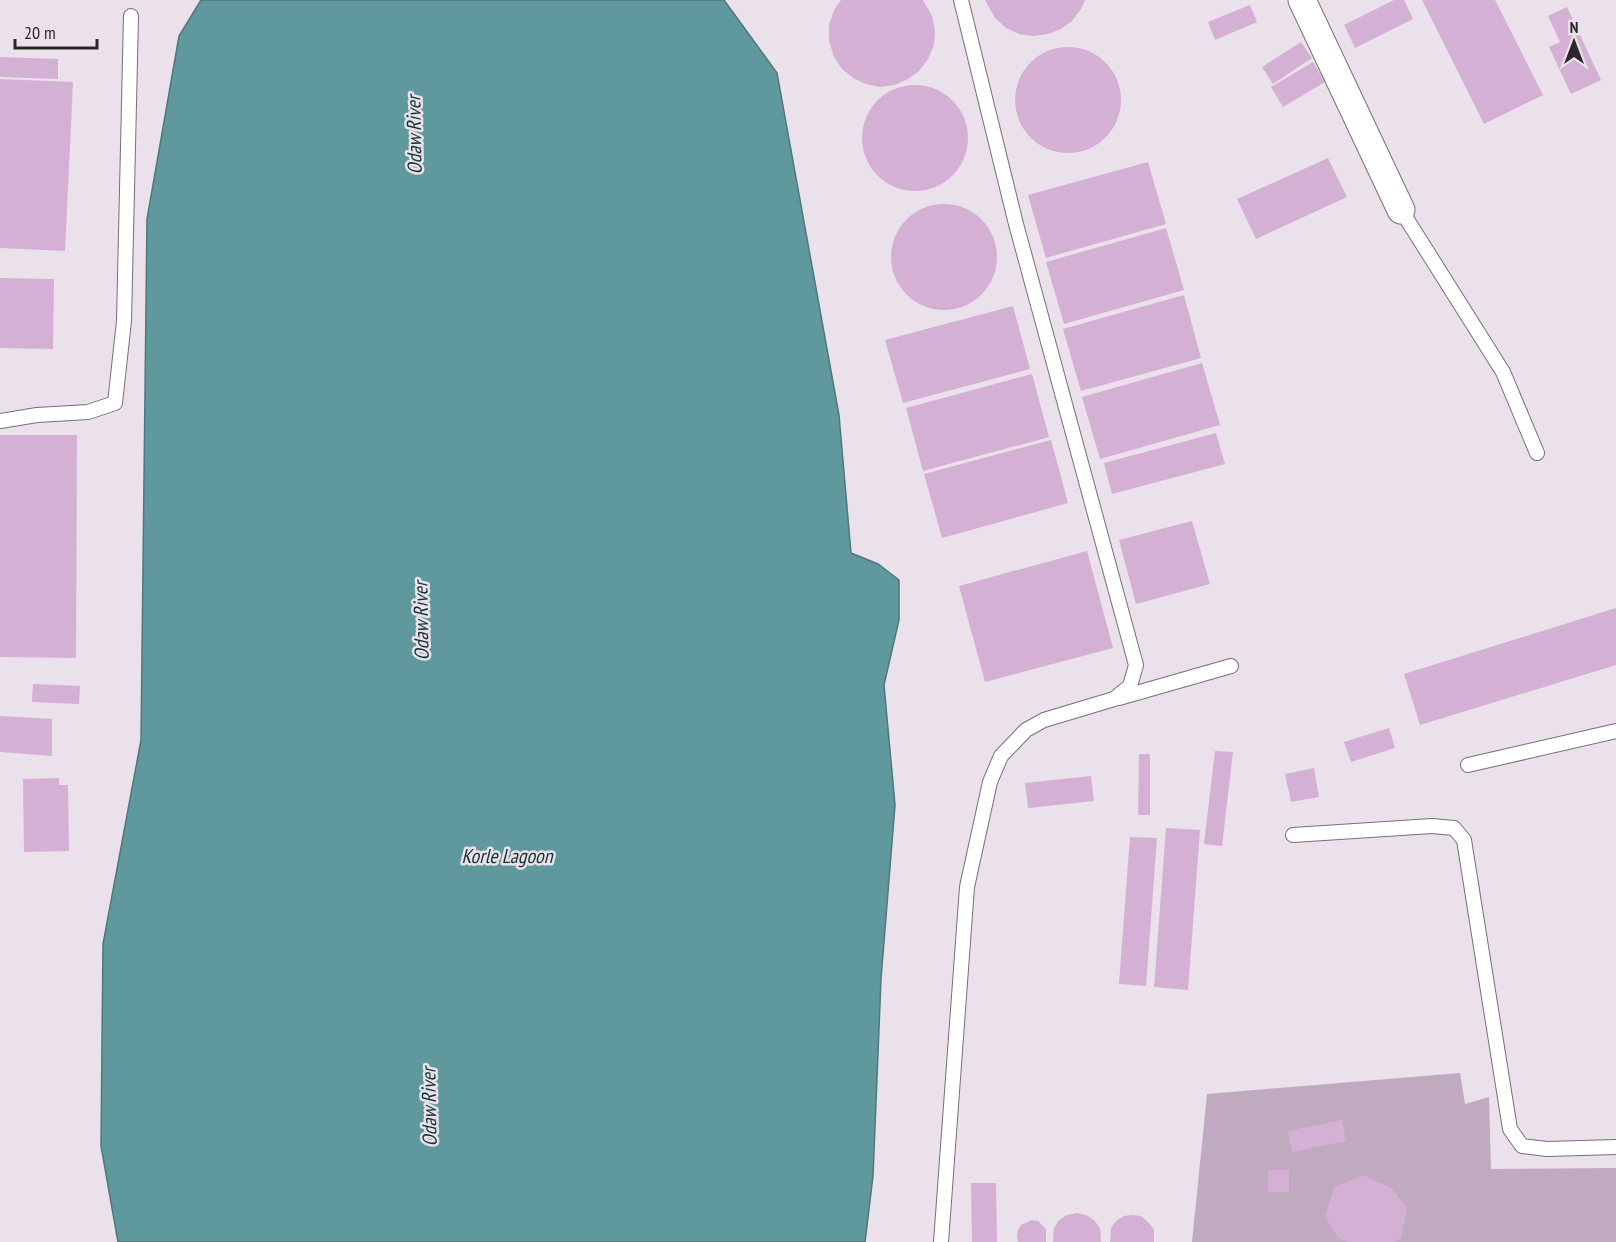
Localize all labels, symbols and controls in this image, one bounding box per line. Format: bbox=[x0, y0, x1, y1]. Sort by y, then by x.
scale bar bbox=[15, 12, 98, 50]
north arrow bbox=[1544, 12, 1604, 72]
text: N bbox=[1570, 17, 1578, 37]
text: 20 m bbox=[24, 21, 56, 44]
water label: Odaw River bbox=[400, 93, 428, 175]
water label: Odaw River bbox=[407, 579, 435, 661]
water label: Korle Lagoon bbox=[461, 843, 554, 869]
water label: Odaw River bbox=[415, 1065, 443, 1147]

